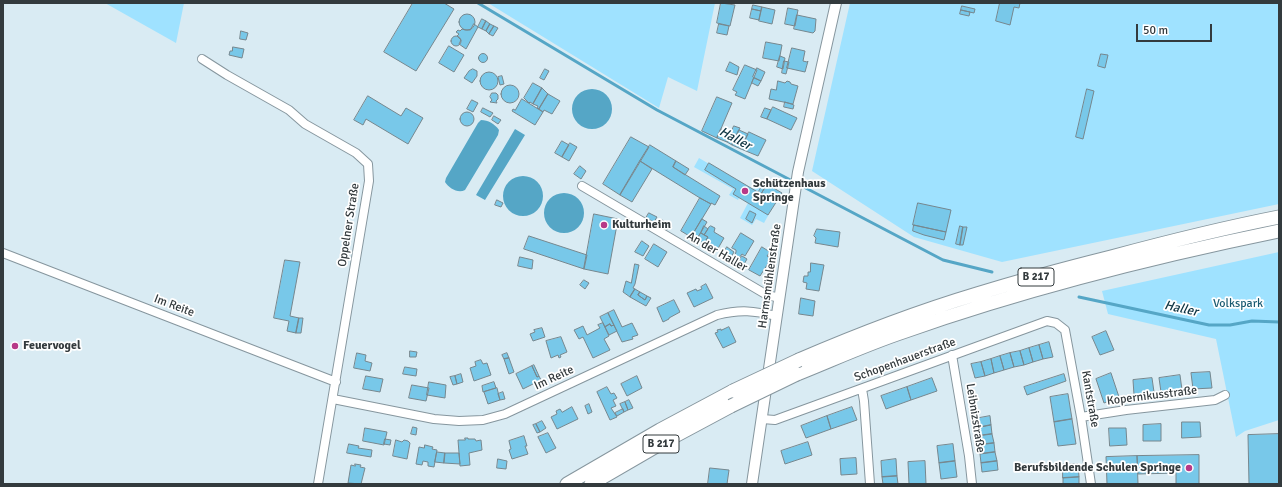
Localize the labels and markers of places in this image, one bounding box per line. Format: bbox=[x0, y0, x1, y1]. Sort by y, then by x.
place label: Schützenhaus Springe bbox=[753, 177, 826, 205]
marker: Schützenhaus Springe bbox=[740, 186, 750, 196]
place label: Kulturheim bbox=[612, 218, 671, 232]
marker: Kulturheim bbox=[599, 220, 609, 230]
place label: Feuervogel bbox=[23, 339, 81, 353]
marker: Feuervogel bbox=[10, 341, 20, 351]
place label: Berufsbildende Schulen Springe bbox=[1014, 461, 1181, 475]
marker: Berufsbildende Schulen Springe bbox=[1184, 463, 1194, 473]

